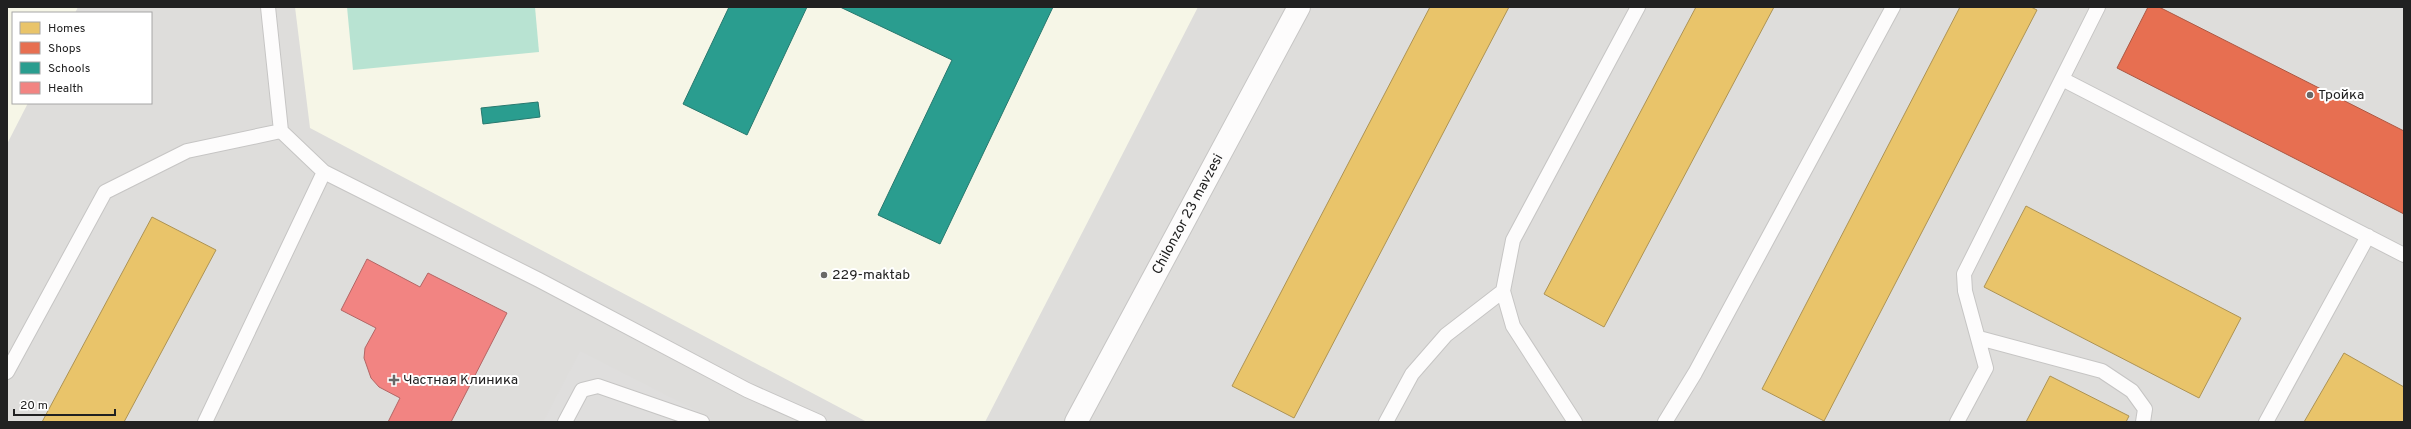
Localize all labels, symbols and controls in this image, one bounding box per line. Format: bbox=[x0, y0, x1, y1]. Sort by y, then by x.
legend bbox=[12, 12, 152, 104]
text: Homes bbox=[48, 21, 85, 37]
text: Shops bbox=[48, 41, 81, 57]
text: Schools bbox=[48, 61, 90, 77]
text: Health bbox=[48, 81, 83, 97]
place label: Тройка bbox=[2318, 87, 2364, 104]
marker: Тройка bbox=[2305, 90, 2315, 100]
street label: Chilonzor 23 mavzesi bbox=[1148, 151, 1227, 277]
place label: 229-maktab bbox=[832, 267, 910, 284]
marker: 229-maktab bbox=[819, 270, 829, 280]
place label: Частная Клиника bbox=[403, 372, 518, 389]
marker: Частная Клиника bbox=[388, 374, 400, 386]
scale bar bbox=[14, 391, 115, 417]
text: 20 m bbox=[20, 398, 48, 414]

